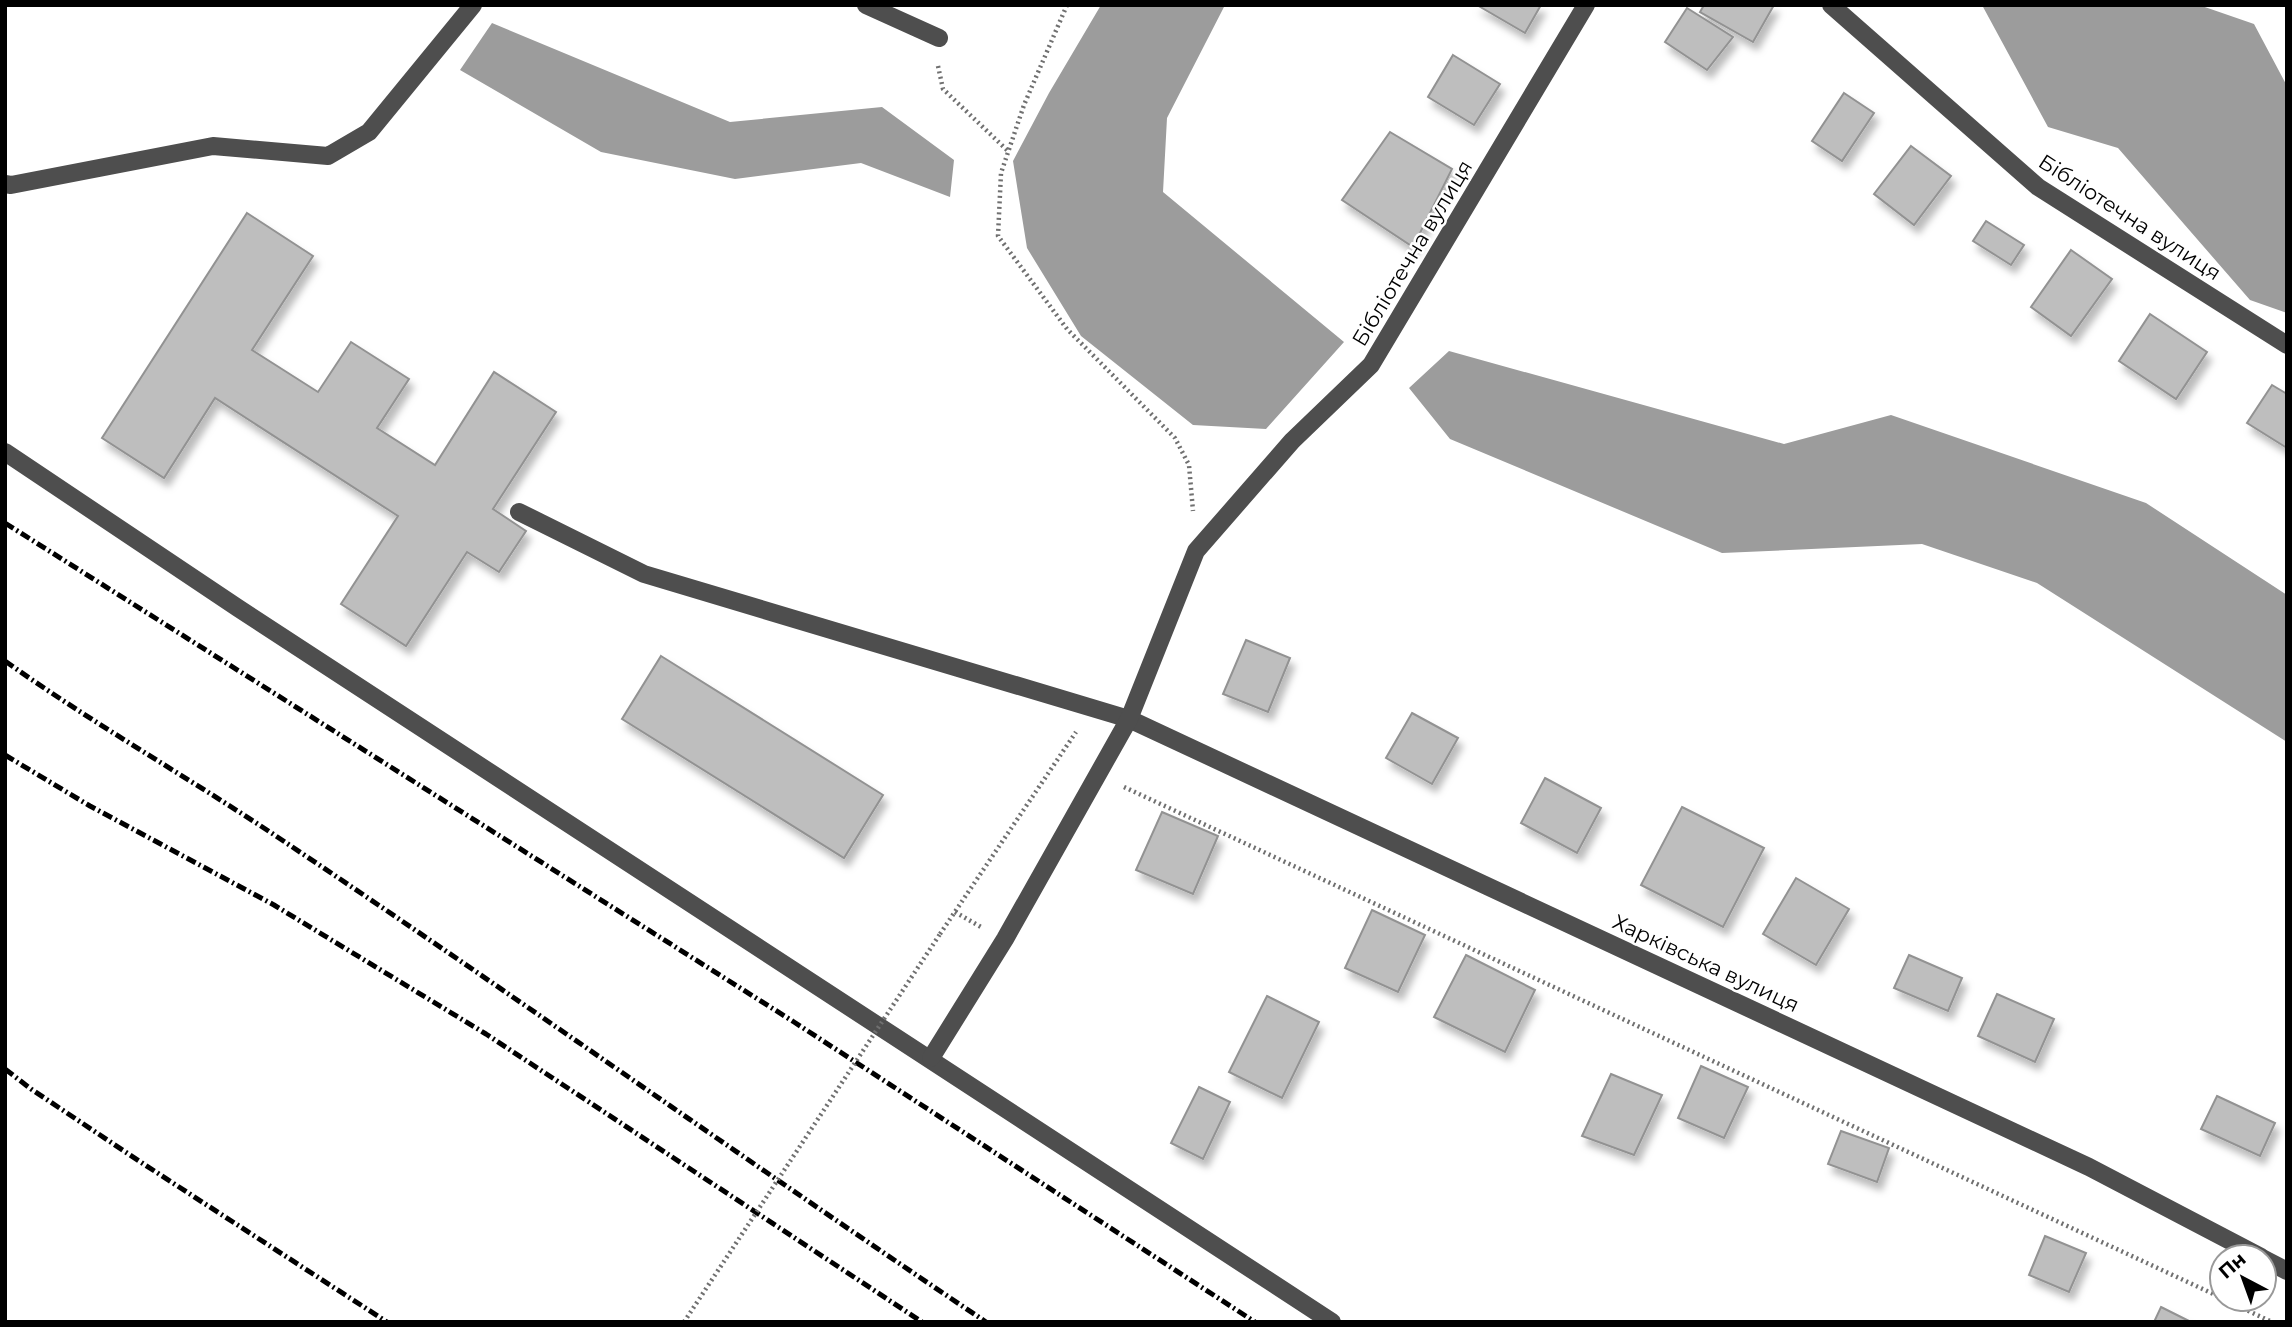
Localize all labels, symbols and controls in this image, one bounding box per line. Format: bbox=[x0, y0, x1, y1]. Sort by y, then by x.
street label: Бібліотечна вулиця bbox=[2034, 149, 2226, 285]
street label: Бібліотечна вулиця bbox=[1347, 156, 1477, 350]
street label: Харківська вулиця bbox=[1609, 909, 1803, 1017]
north arrow bbox=[2208, 1243, 2278, 1313]
text: Пн bbox=[2214, 1247, 2251, 1284]

